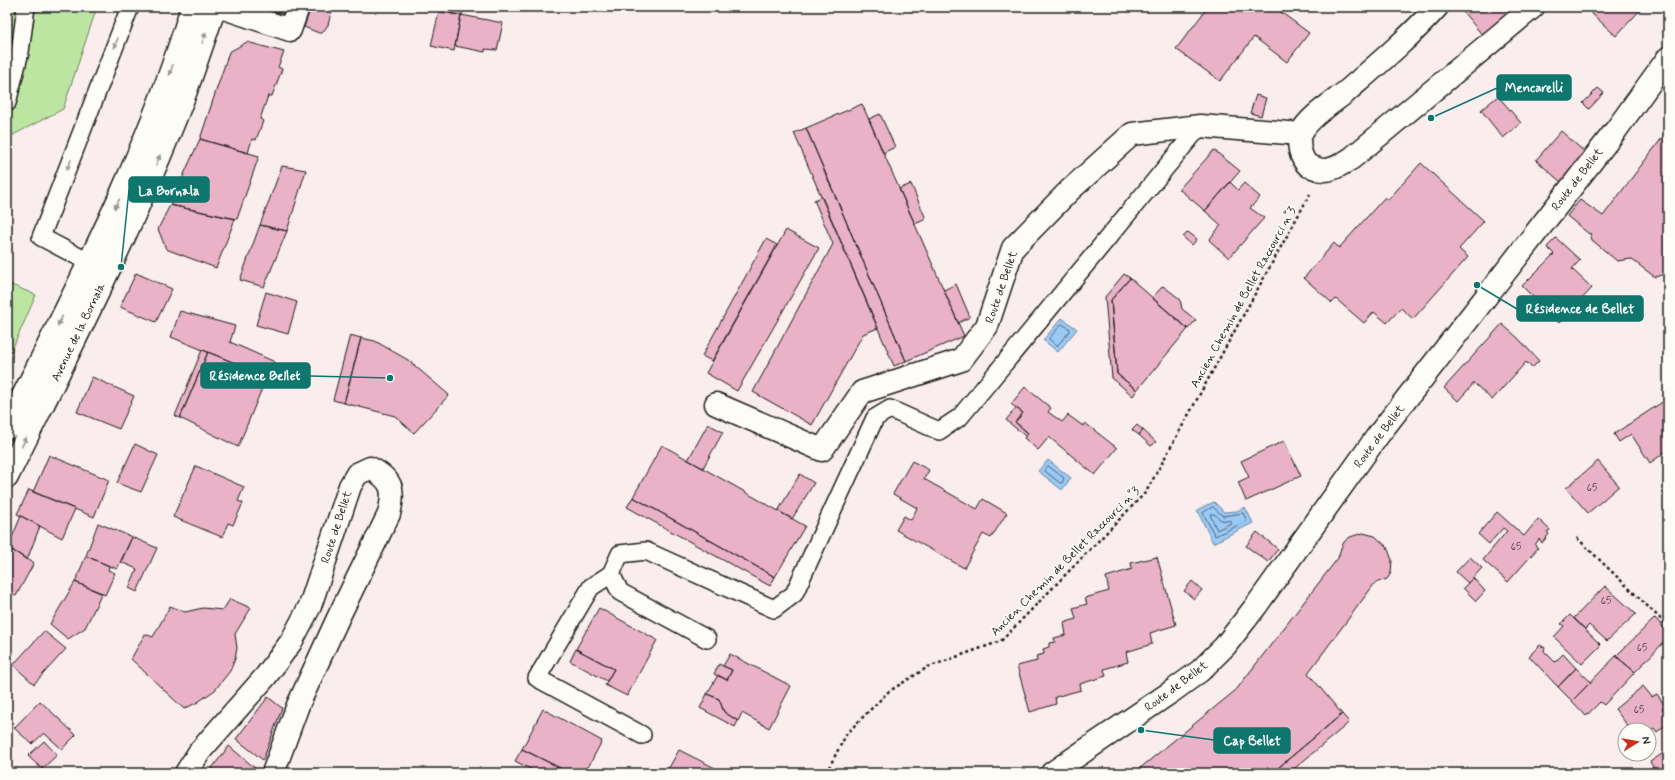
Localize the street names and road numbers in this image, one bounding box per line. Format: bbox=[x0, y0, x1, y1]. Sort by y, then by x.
street label: Route de Bellet bbox=[1548, 145, 1607, 214]
street label: Ancien Chemin de Bellet Raccourci n°3 bbox=[1187, 204, 1301, 391]
street label: Route de Bellet bbox=[982, 249, 1022, 326]
street label: Avenue de la Bornala bbox=[48, 280, 110, 384]
street label: Route de Bellet bbox=[1351, 402, 1409, 472]
street label: Ancien Chemin de Bellet Raccourci n°3 bbox=[988, 483, 1144, 640]
street label: Route de Bellet bbox=[318, 489, 356, 566]
street label: Route de Bellet bbox=[1142, 658, 1212, 716]

